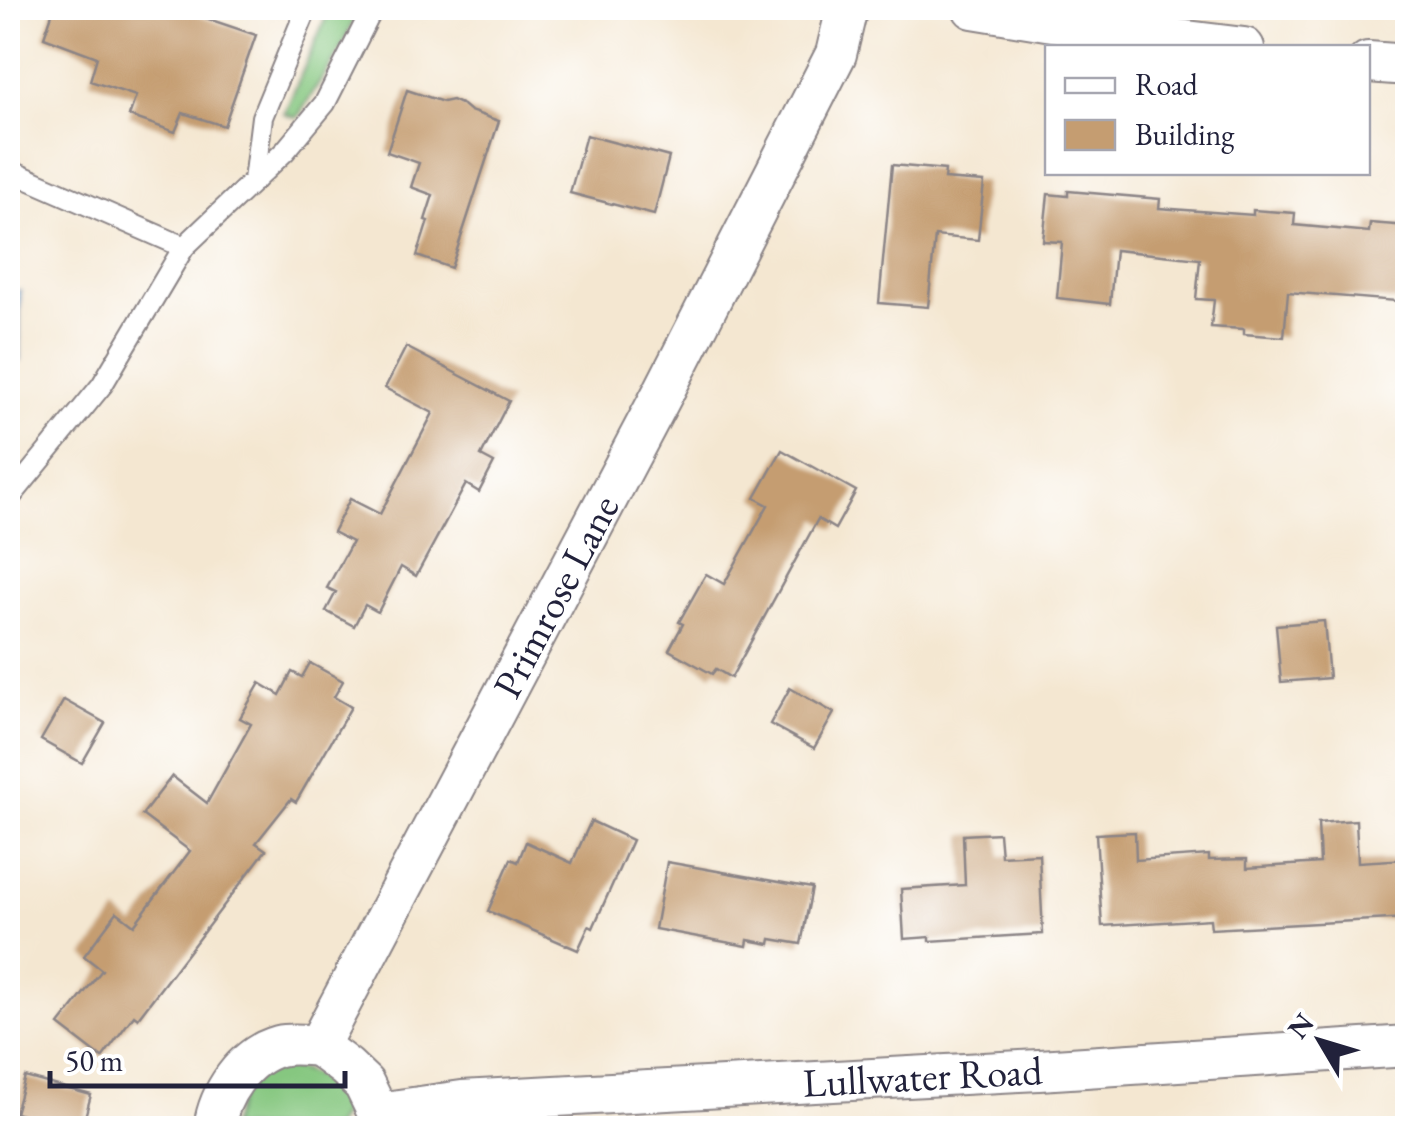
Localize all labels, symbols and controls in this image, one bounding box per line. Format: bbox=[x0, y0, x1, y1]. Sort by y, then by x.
legend bbox=[1045, 45, 1370, 175]
text: Road bbox=[1135, 65, 1199, 104]
text: Building bbox=[1135, 115, 1235, 154]
street label: Primrose Lane bbox=[481, 486, 630, 707]
north arrow bbox=[1270, 991, 1370, 1091]
text: N bbox=[1279, 1005, 1322, 1046]
scale bar bbox=[50, 1026, 345, 1088]
text: 50 m bbox=[65, 1041, 123, 1080]
street label: Lullwater Road bbox=[801, 1044, 1044, 1109]

